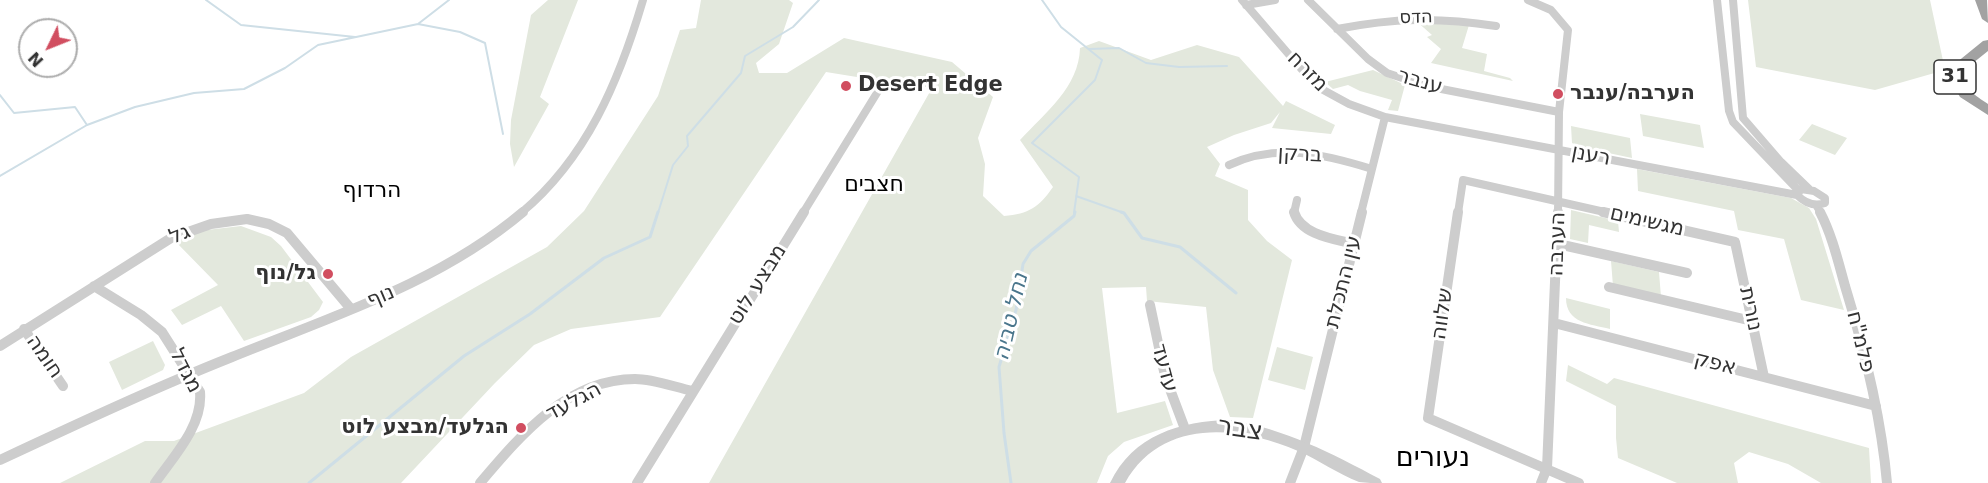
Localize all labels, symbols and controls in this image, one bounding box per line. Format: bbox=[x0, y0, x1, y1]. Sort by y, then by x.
street label: הדס bbox=[1399, 7, 1433, 29]
north arrow bbox=[18, 18, 78, 78]
street label: מזרח bbox=[1281, 46, 1333, 98]
text: N bbox=[24, 48, 47, 71]
road number: 31 bbox=[1934, 60, 1976, 94]
street label: ענבר bbox=[1395, 64, 1445, 100]
place label: Desert Edge bbox=[858, 73, 1003, 99]
marker: Desert Edge bbox=[839, 79, 853, 93]
place label: הערבה/ענבר bbox=[1570, 81, 1695, 107]
marker: הערבה/ענבר bbox=[1551, 87, 1565, 101]
street label: רענן bbox=[1569, 140, 1613, 172]
street label: ברקן bbox=[1277, 141, 1323, 169]
district label: חצבים bbox=[844, 172, 904, 198]
district label: הרדוף bbox=[343, 178, 401, 204]
street label: מגשימים bbox=[1607, 201, 1687, 243]
street label: הערבה bbox=[1544, 211, 1572, 277]
street label: גל bbox=[166, 219, 194, 251]
street label: עין התכלת bbox=[1320, 233, 1368, 331]
street label: מבצע לוט bbox=[723, 240, 793, 330]
place label: גל/נוף bbox=[255, 261, 316, 287]
marker: גל/נוף bbox=[321, 267, 335, 281]
water label: נחל טביה bbox=[989, 271, 1035, 363]
street label: נוף bbox=[363, 280, 399, 314]
street label: נורית bbox=[1733, 285, 1767, 333]
street label: שלווה bbox=[1427, 287, 1459, 341]
street label: פלמ"ח bbox=[1840, 309, 1880, 375]
street label: חומה bbox=[20, 330, 68, 384]
street label: עדעד bbox=[1145, 341, 1183, 395]
street label: מגדל bbox=[163, 345, 207, 397]
street label: אפק bbox=[1692, 347, 1738, 381]
street label: הגלעד bbox=[542, 377, 606, 427]
street label: צבר bbox=[1215, 411, 1265, 449]
place label: הגלעד/מבצע לוט bbox=[341, 415, 509, 441]
marker: הגלעד/מבצע לוט bbox=[514, 421, 528, 435]
district label: נעורים bbox=[1396, 443, 1470, 475]

